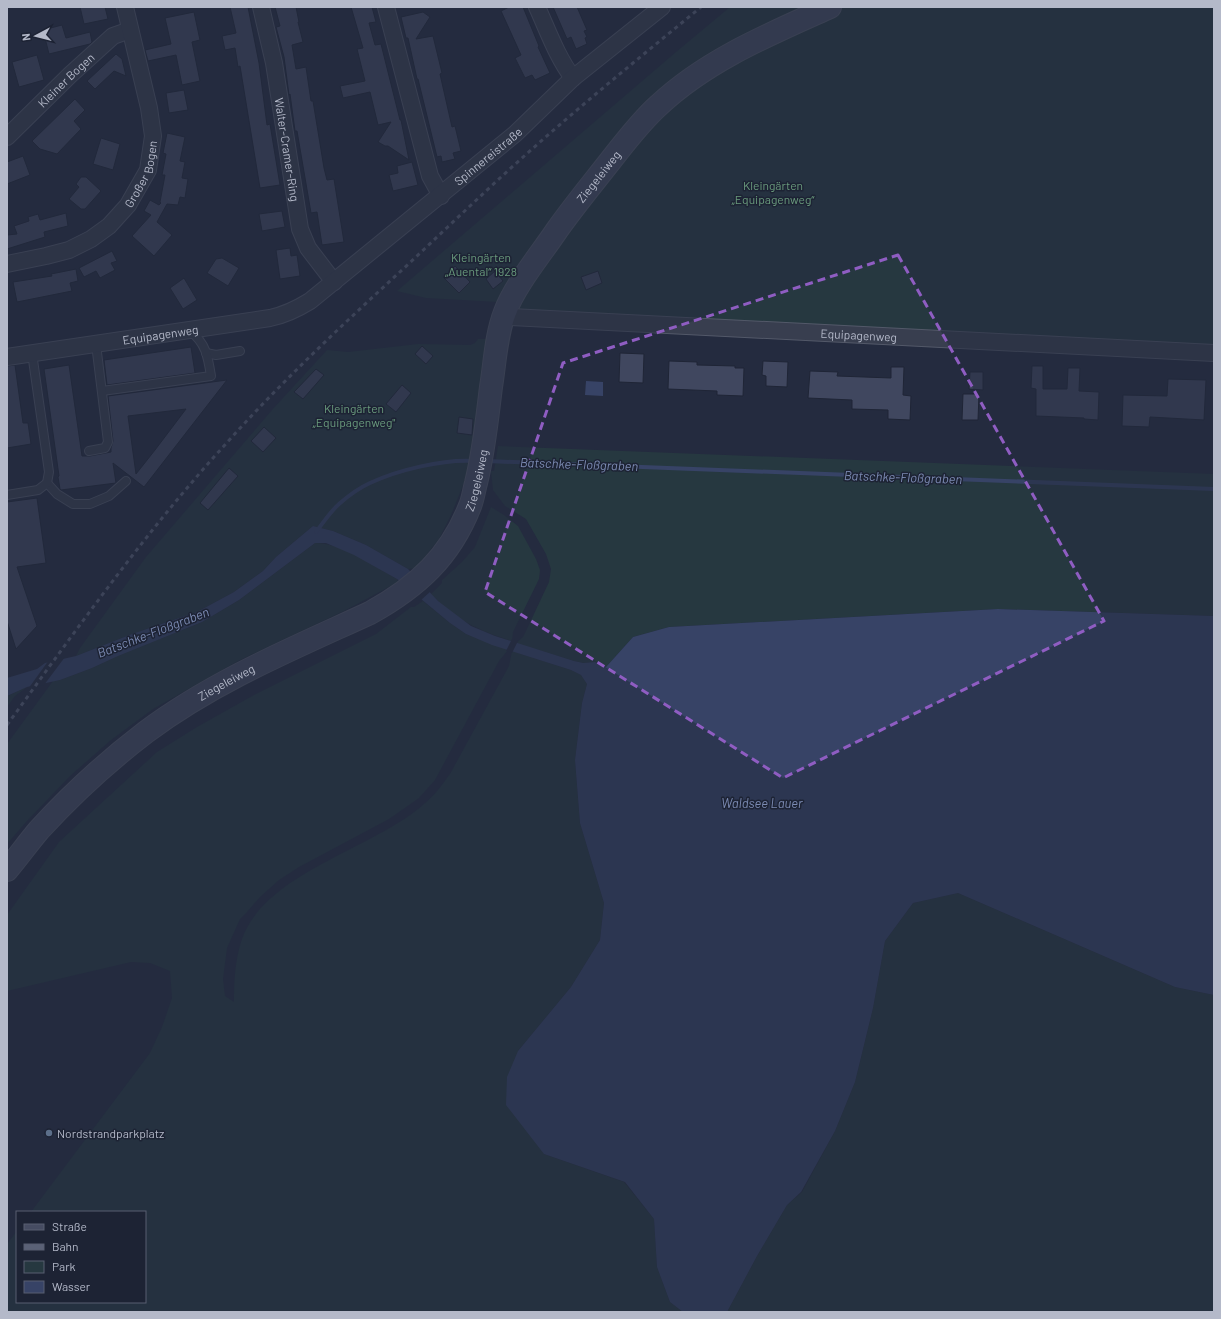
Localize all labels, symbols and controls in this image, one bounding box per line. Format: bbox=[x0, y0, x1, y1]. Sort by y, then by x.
north arrow bbox=[16, 16, 56, 56]
text: N bbox=[19, 33, 32, 42]
street label: Kleiner Bogen bbox=[35, 50, 97, 110]
street label: Walter-Cramer-Ring bbox=[273, 97, 303, 202]
street label: Spinnereistraße bbox=[451, 124, 525, 188]
street label: Großer Bogen bbox=[121, 140, 159, 210]
street label: Ziegeleiweg bbox=[573, 147, 623, 205]
park label: Kleingärten „Equipagenweg“ bbox=[731, 178, 815, 206]
park label: Kleingärten „Auental“ 1928 bbox=[445, 250, 517, 278]
street label: Equipagenweg bbox=[121, 322, 199, 347]
street label: Equipagenweg bbox=[820, 326, 897, 344]
park label: Kleingärten „Equipagenweg" bbox=[313, 401, 395, 429]
street label: Ziegeleiweg bbox=[462, 449, 490, 513]
water label: Batschke‐Floßgraben bbox=[520, 454, 639, 474]
water label: Batschke‐Floßgraben bbox=[844, 467, 963, 487]
water label: Batschke‐Floßgraben bbox=[95, 603, 211, 661]
street label: Ziegeleiweg bbox=[195, 661, 257, 703]
water label: Waldsee Lauer bbox=[721, 795, 803, 811]
place label: Nordstrandparkplatz bbox=[57, 1126, 164, 1140]
marker: Nordstrandparkplatz bbox=[44, 1128, 54, 1138]
legend bbox=[16, 1211, 146, 1303]
text: Straße bbox=[52, 1219, 87, 1233]
text: Bahn bbox=[52, 1239, 79, 1253]
text: Park bbox=[52, 1259, 76, 1273]
text: Wasser bbox=[52, 1279, 91, 1293]

